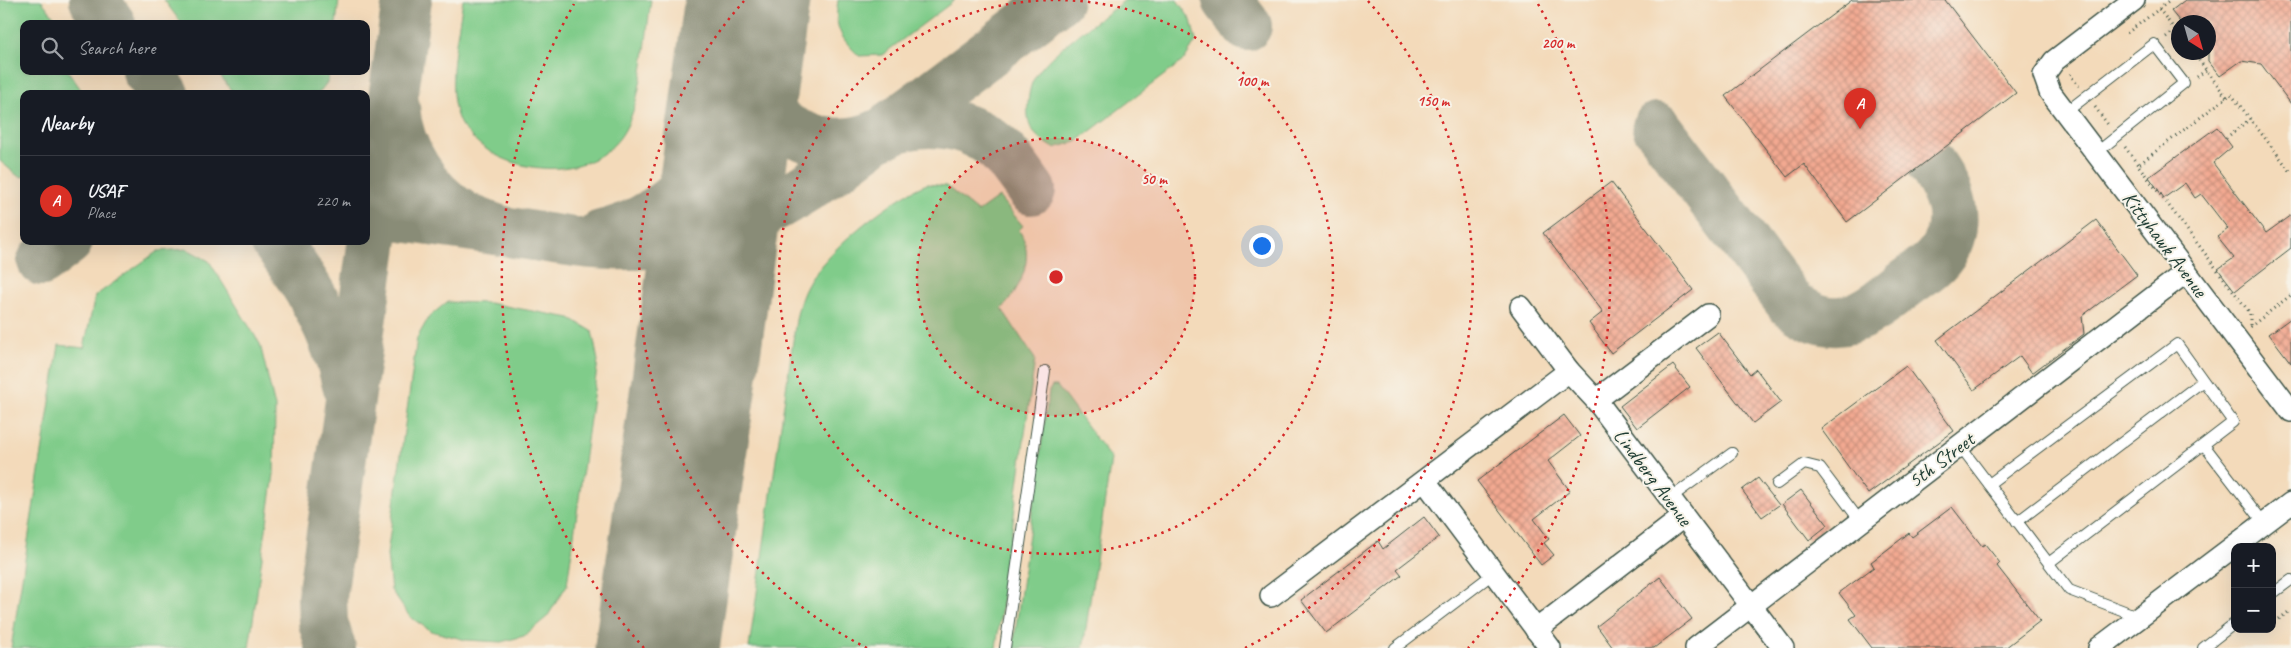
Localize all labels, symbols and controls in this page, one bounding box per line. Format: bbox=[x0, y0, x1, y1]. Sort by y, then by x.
north arrow bbox=[2171, 15, 2216, 60]
search box bbox=[20, 20, 370, 75]
icon: search bbox=[38, 34, 66, 62]
text: 200 m bbox=[1542, 34, 1576, 53]
text: Search here bbox=[78, 36, 155, 60]
text: 100 m bbox=[1236, 72, 1270, 91]
pin: A bbox=[1844, 88, 1876, 129]
text: 150 m bbox=[1417, 92, 1451, 111]
text: Nearby bbox=[40, 110, 93, 136]
text: 50 m bbox=[1141, 170, 1168, 189]
text: USAF bbox=[87, 179, 124, 203]
street label: Kittyhawk Avenue bbox=[2117, 186, 2214, 303]
text: A bbox=[52, 191, 60, 211]
text: 220 m bbox=[316, 191, 350, 211]
text: Place bbox=[87, 203, 115, 223]
your location bbox=[1249, 233, 1275, 259]
centre of rings bbox=[1047, 268, 1065, 286]
street label: Lindberg Avenue bbox=[1608, 423, 1699, 532]
street label: 5th Street bbox=[1903, 425, 1981, 493]
map controls bbox=[2231, 543, 2276, 633]
button: + bbox=[2231, 543, 2276, 588]
button: − bbox=[2231, 588, 2276, 633]

